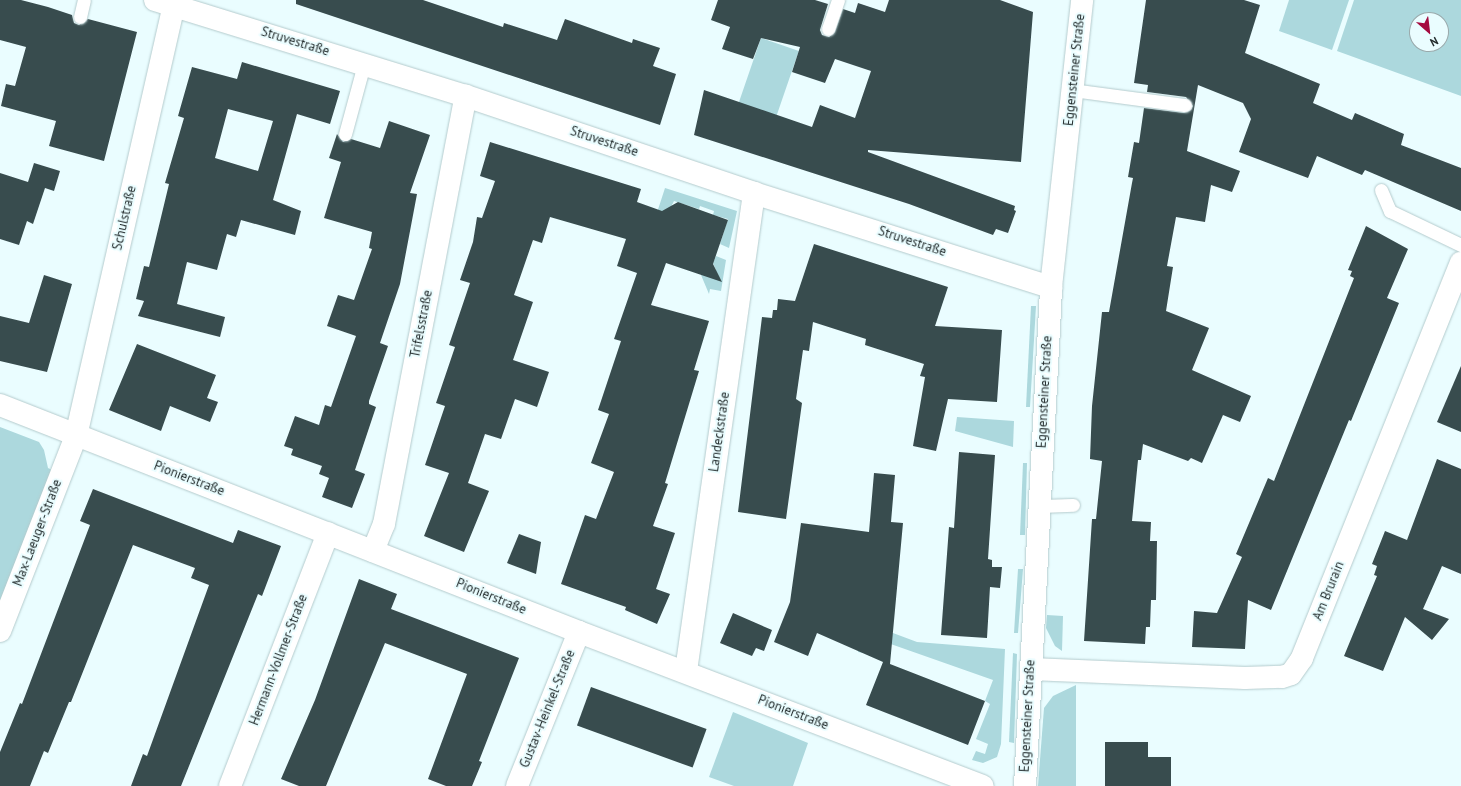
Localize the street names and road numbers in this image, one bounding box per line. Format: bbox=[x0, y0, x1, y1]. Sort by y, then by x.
street label: Eggensteiner Straße bbox=[1061, 13, 1089, 127]
street label: Struvestraße bbox=[259, 24, 331, 60]
street label: Struvestraße bbox=[568, 124, 640, 160]
street label: Schulstraße bbox=[110, 184, 140, 252]
street label: Struvestraße bbox=[876, 224, 948, 260]
street label: Trifelsstraße bbox=[408, 289, 436, 359]
street label: Eggensteiner Straße bbox=[1034, 335, 1056, 449]
street label: Landeckstraße bbox=[707, 391, 733, 473]
street label: Pionierstraße bbox=[151, 458, 227, 500]
street label: Max-Laeuger-Straße bbox=[10, 477, 66, 589]
street label: Am Brurain bbox=[1310, 559, 1348, 623]
street label: Pionierstraße bbox=[454, 576, 528, 618]
street label: Hermann-Vollmer-Straße bbox=[247, 592, 311, 728]
street label: Gustav-Heinkel-Straße bbox=[517, 648, 579, 770]
street label: Eggensteiner Straße bbox=[1017, 659, 1039, 773]
street label: Pionierstraße bbox=[755, 692, 831, 734]

